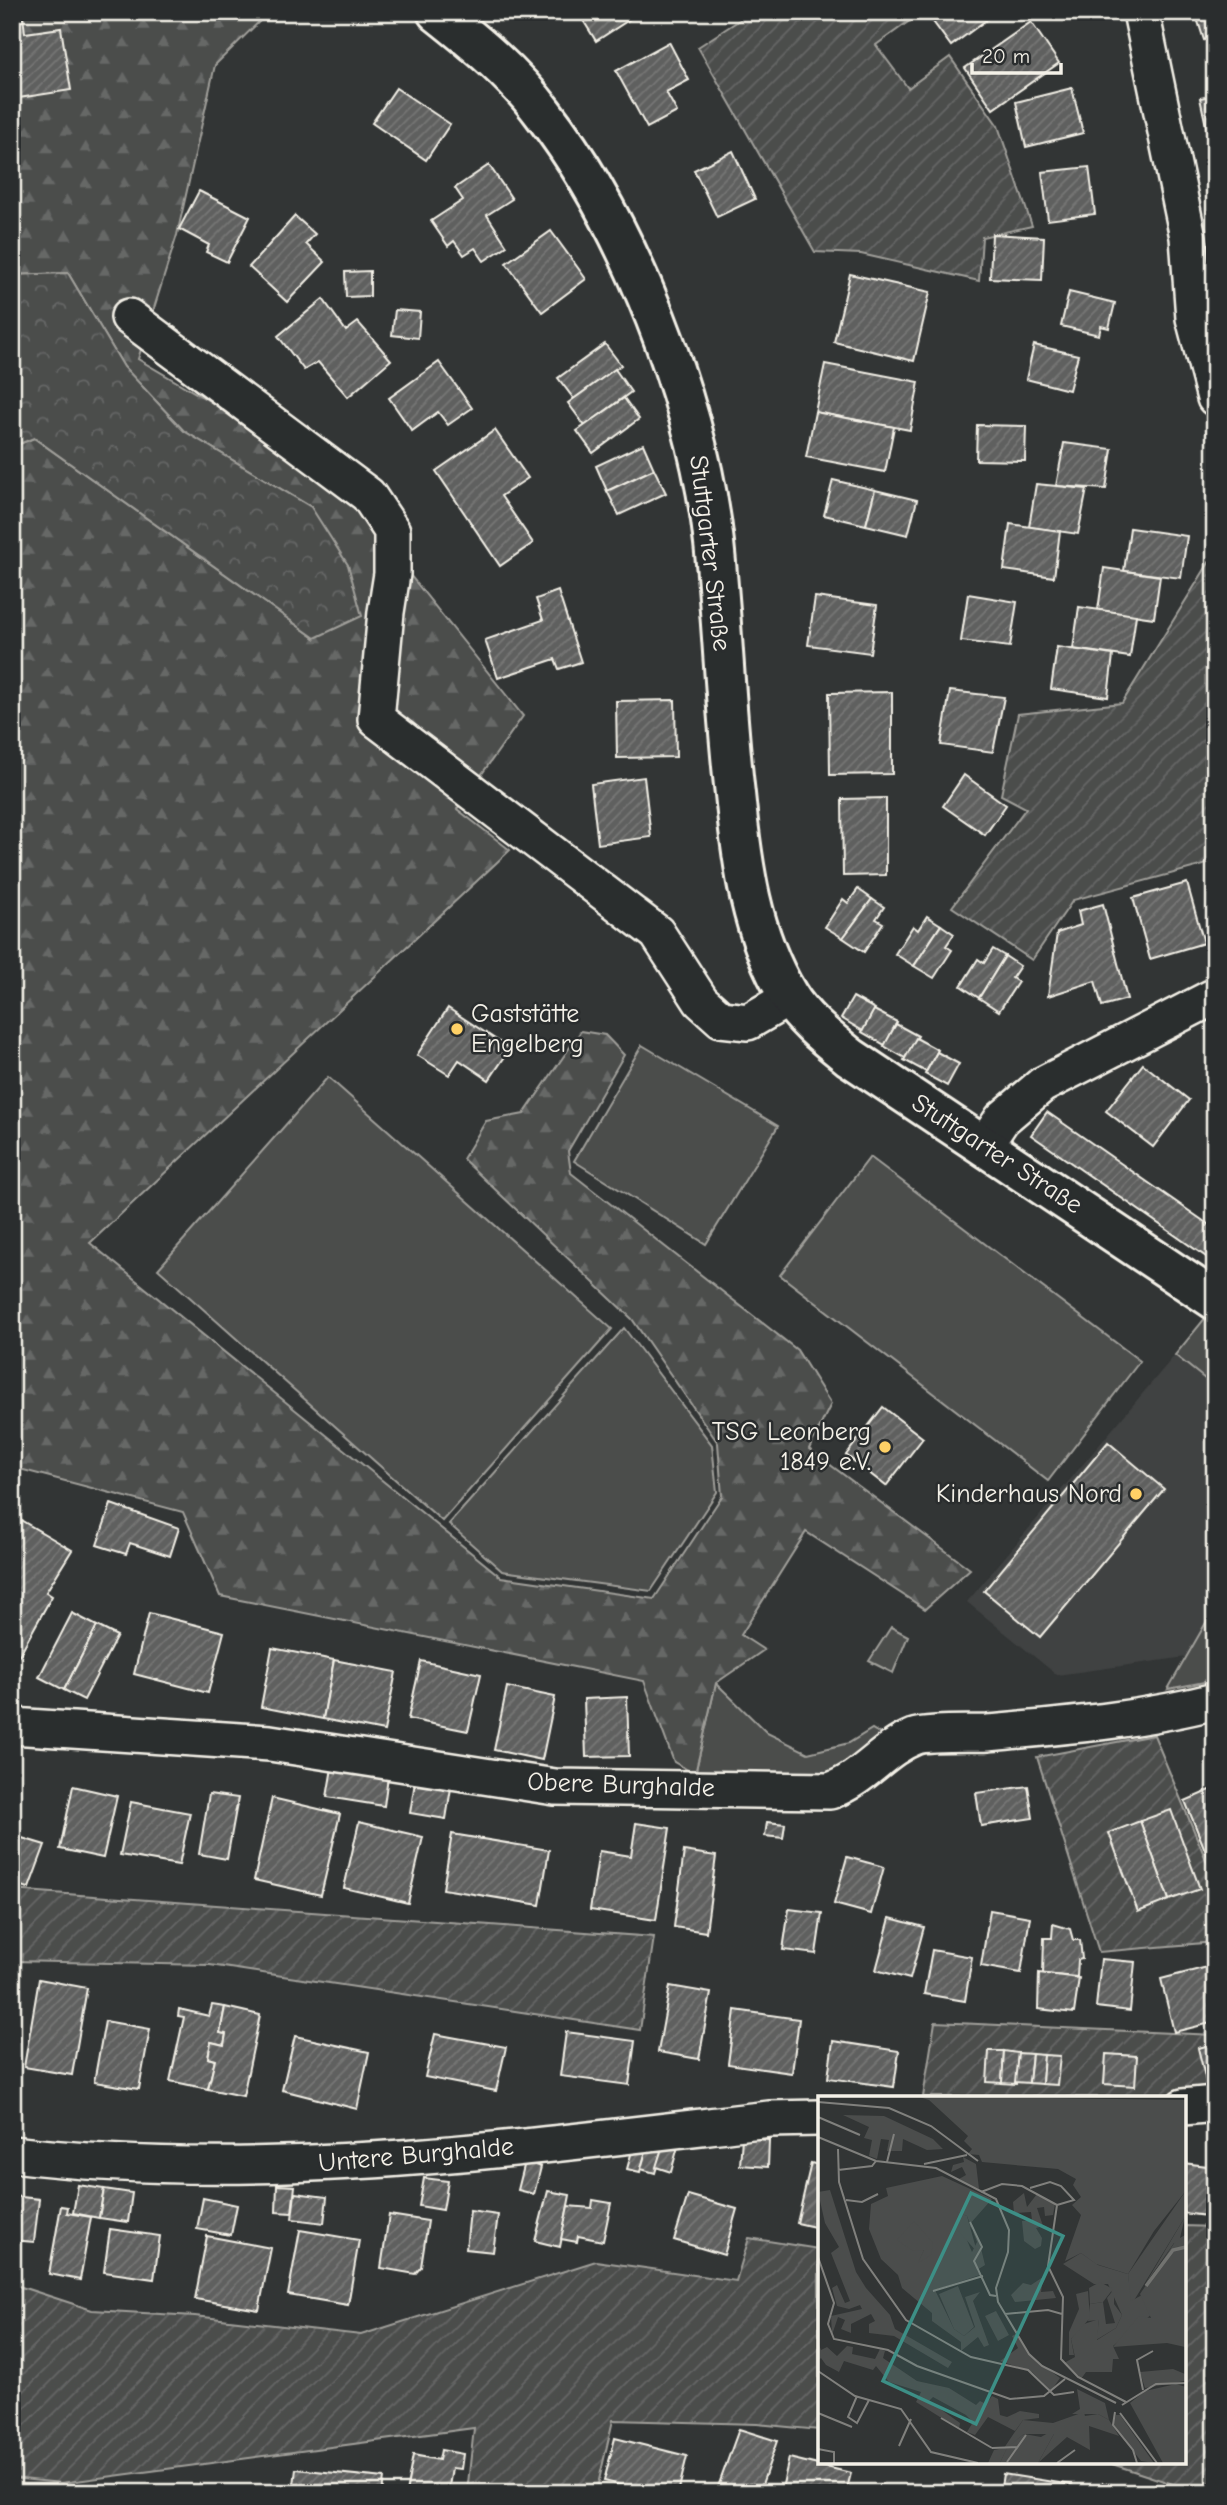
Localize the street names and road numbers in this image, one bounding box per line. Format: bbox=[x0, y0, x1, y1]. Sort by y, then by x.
street label: Stuttgarter Straße bbox=[683, 453, 737, 653]
street label: Stuttgarter Straße bbox=[906, 1088, 1088, 1220]
street label: Obere Burghalde bbox=[527, 1767, 715, 1803]
street label: Untere Burghalde bbox=[317, 2132, 515, 2178]

